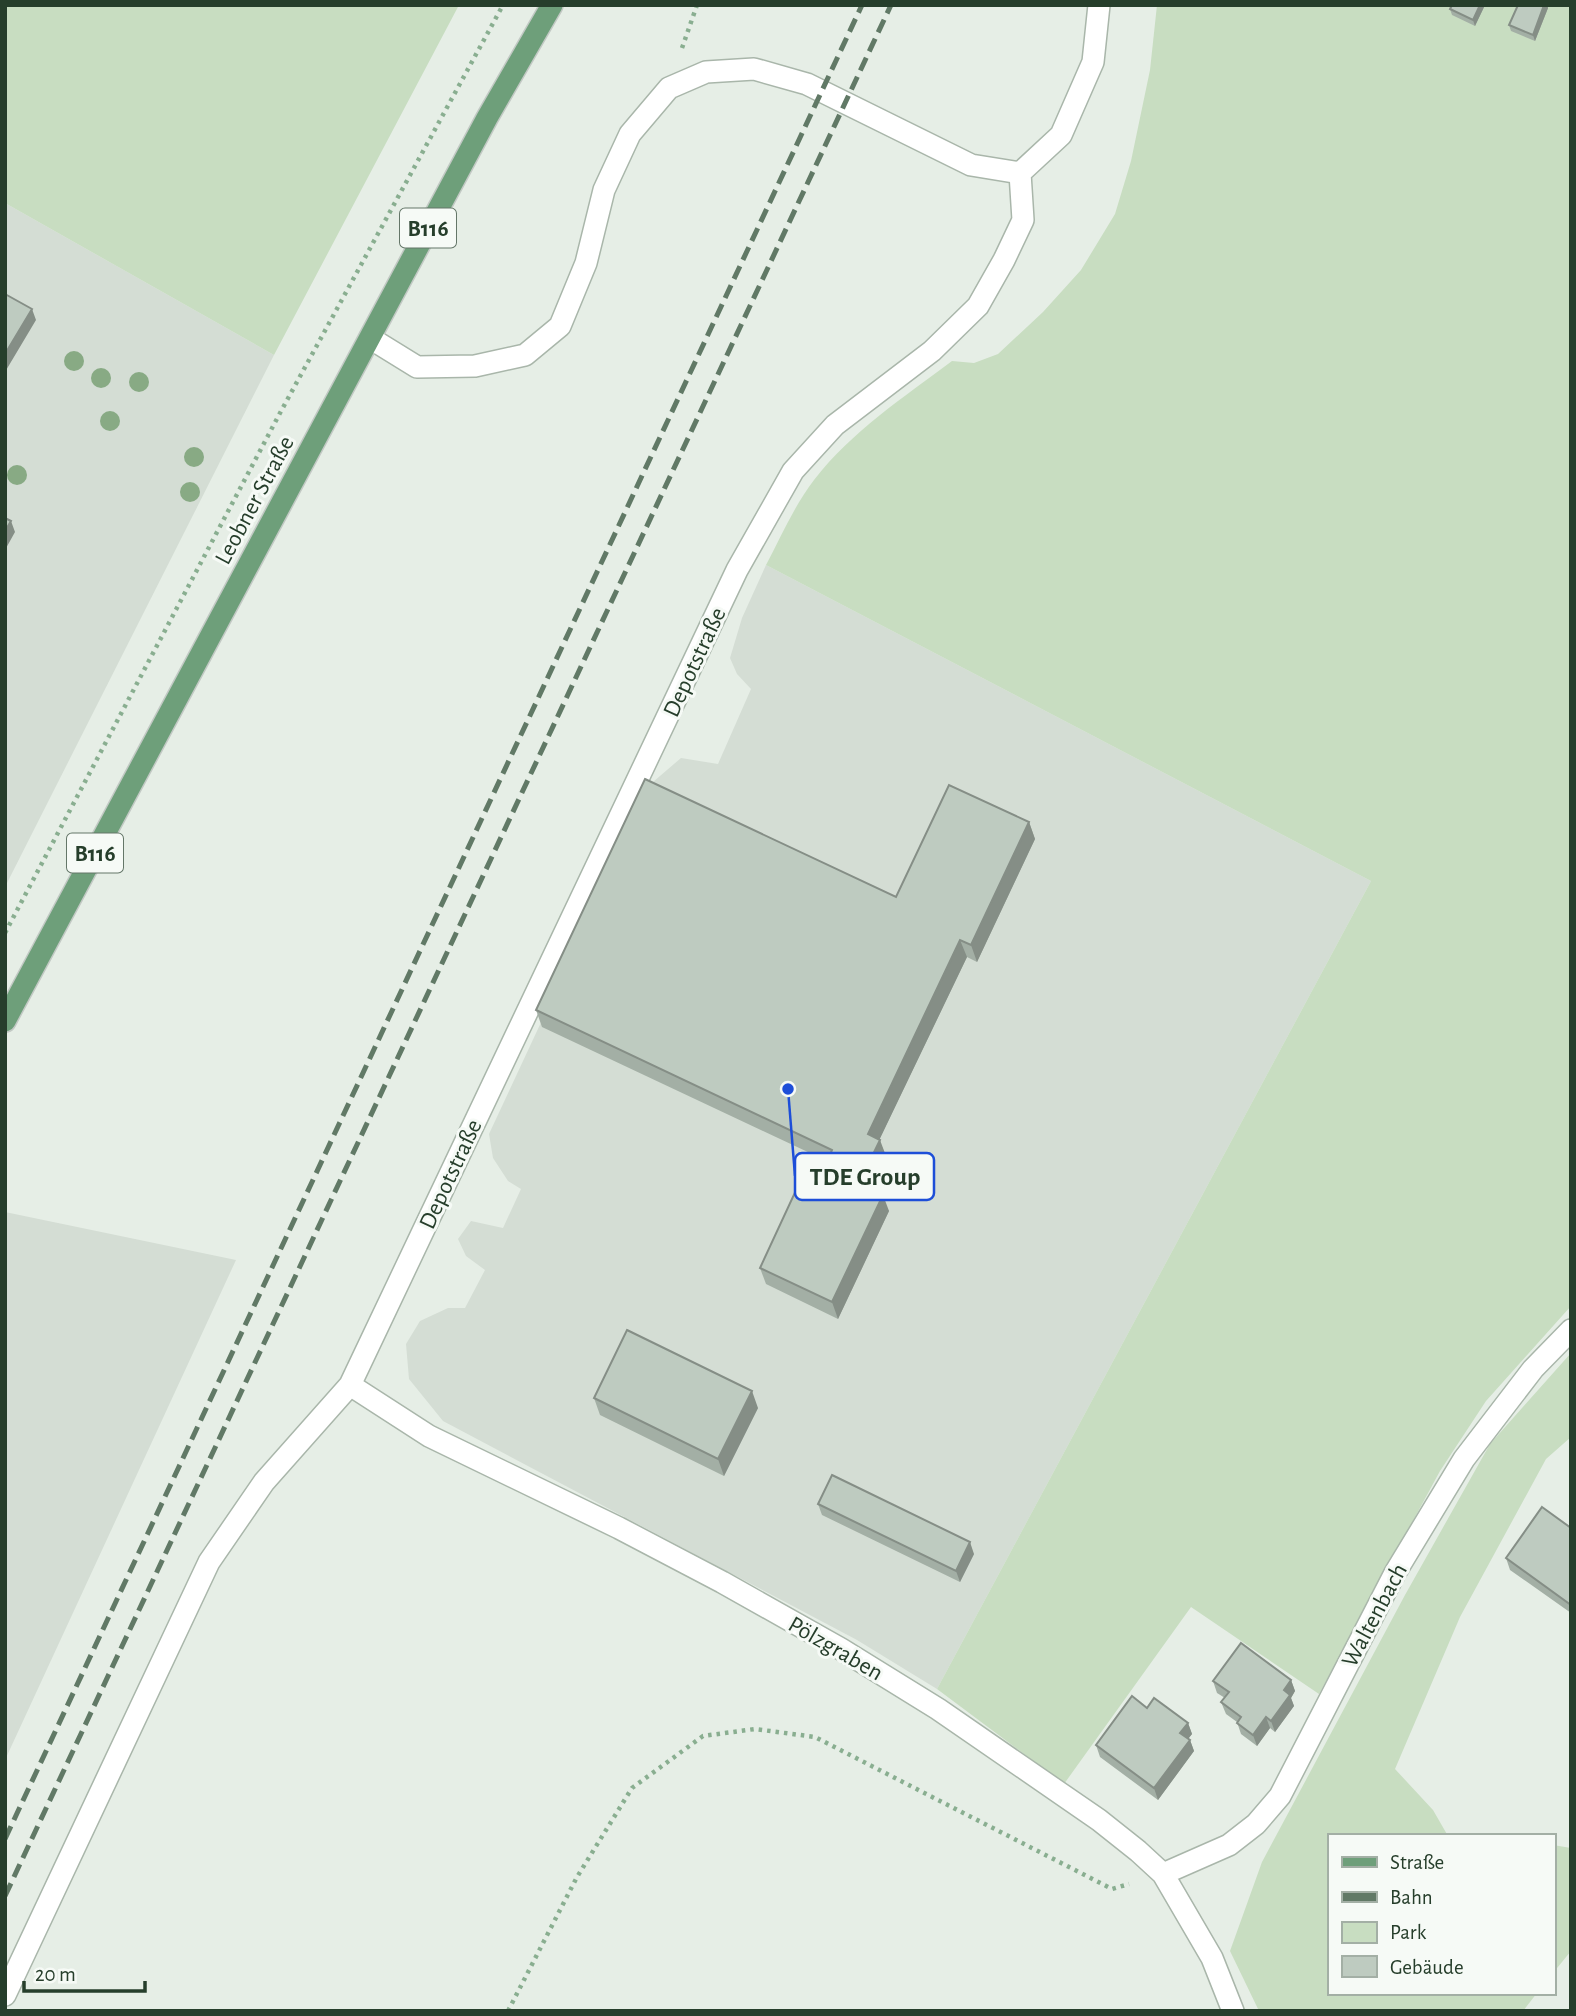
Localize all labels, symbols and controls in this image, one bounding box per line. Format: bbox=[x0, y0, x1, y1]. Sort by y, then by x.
road number: B116 bbox=[400, 208, 456, 247]
street label: Leobner Straße bbox=[211, 432, 299, 569]
street label: Depotstraße bbox=[659, 604, 731, 721]
road number: B116 bbox=[67, 834, 123, 873]
street label: Depotstraße bbox=[415, 1116, 487, 1233]
callout: TDE Group bbox=[795, 1153, 934, 1200]
text: TDE Group bbox=[810, 1164, 921, 1190]
street label: Waltenbach bbox=[1338, 1560, 1412, 1671]
street label: Pölzgraben bbox=[784, 1612, 887, 1686]
legend bbox=[1328, 1834, 1555, 1995]
text: Straße bbox=[1390, 1852, 1444, 1873]
text: Bahn bbox=[1390, 1887, 1433, 1908]
text: Park bbox=[1390, 1922, 1427, 1943]
scale bar bbox=[24, 1950, 145, 1994]
text: Gebäude bbox=[1390, 1957, 1464, 1978]
text: 20 m bbox=[35, 1964, 76, 1985]

